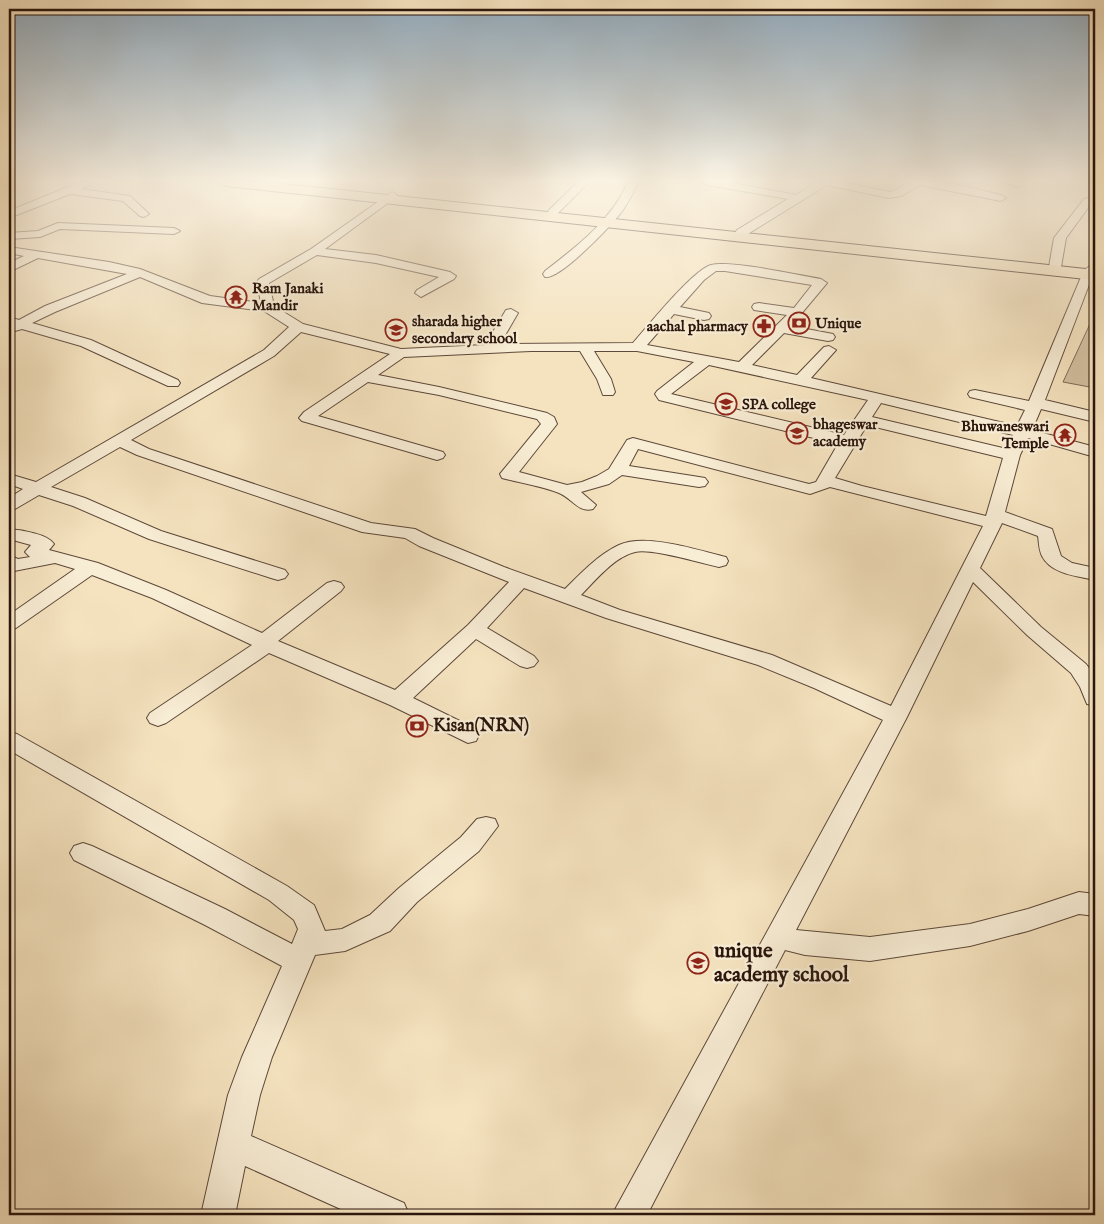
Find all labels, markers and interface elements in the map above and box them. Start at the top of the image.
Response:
place label: Ram Janaki Mandir [252,279,323,315]
temple icon: Ram Janaki Mandir [224,285,248,309]
bank icon: Unique [787,311,811,335]
place label: sharada higher secondary school [412,312,518,348]
pharmacy icon: aachal pharmacy [752,314,776,338]
place label: Unique [814,314,861,333]
place label: aachal pharmacy [647,317,749,336]
school or university icon: sharada higher secondary school [384,318,408,342]
school or university icon: SPA college [714,392,738,416]
place label: SPA college [742,395,816,414]
place label: bhageswar academy [812,415,878,451]
place label: Bhuwaneswari Temple [961,417,1049,453]
school or university icon: bhageswar academy [785,421,809,445]
temple icon: Bhuwaneswari Temple [1053,423,1077,447]
bank icon: Kisan(NRN) [405,714,429,738]
place label: Kisan(NRN) [433,715,529,738]
place label: unique academy school [714,938,850,989]
school or university icon: unique academy school [686,951,710,975]

